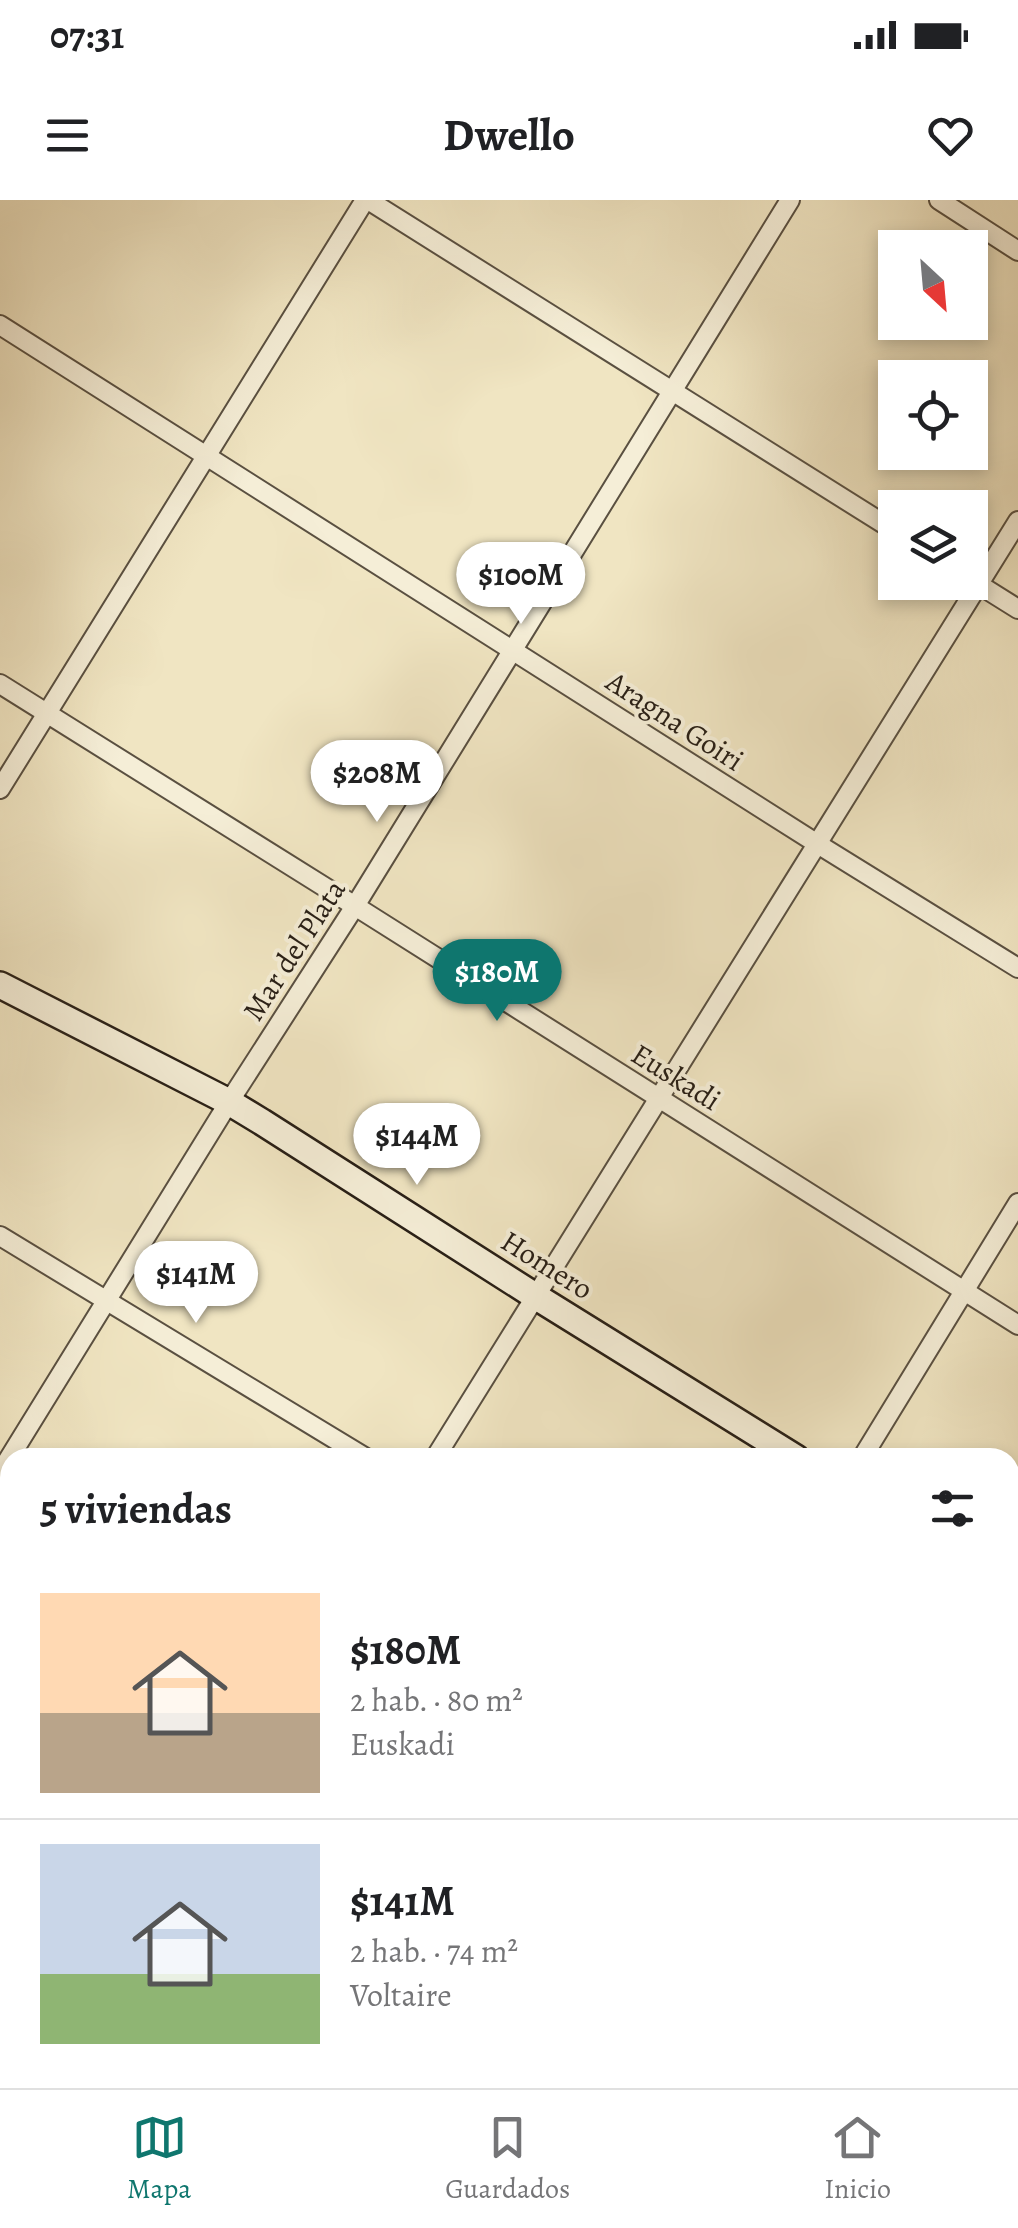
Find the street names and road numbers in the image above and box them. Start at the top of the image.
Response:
street label: Aragna Goiri [598,661,751,780]
street label: Mar del Plata [233,872,355,1028]
street label: Euskadi [624,1034,728,1120]
street label: Homero [493,1221,601,1309]

